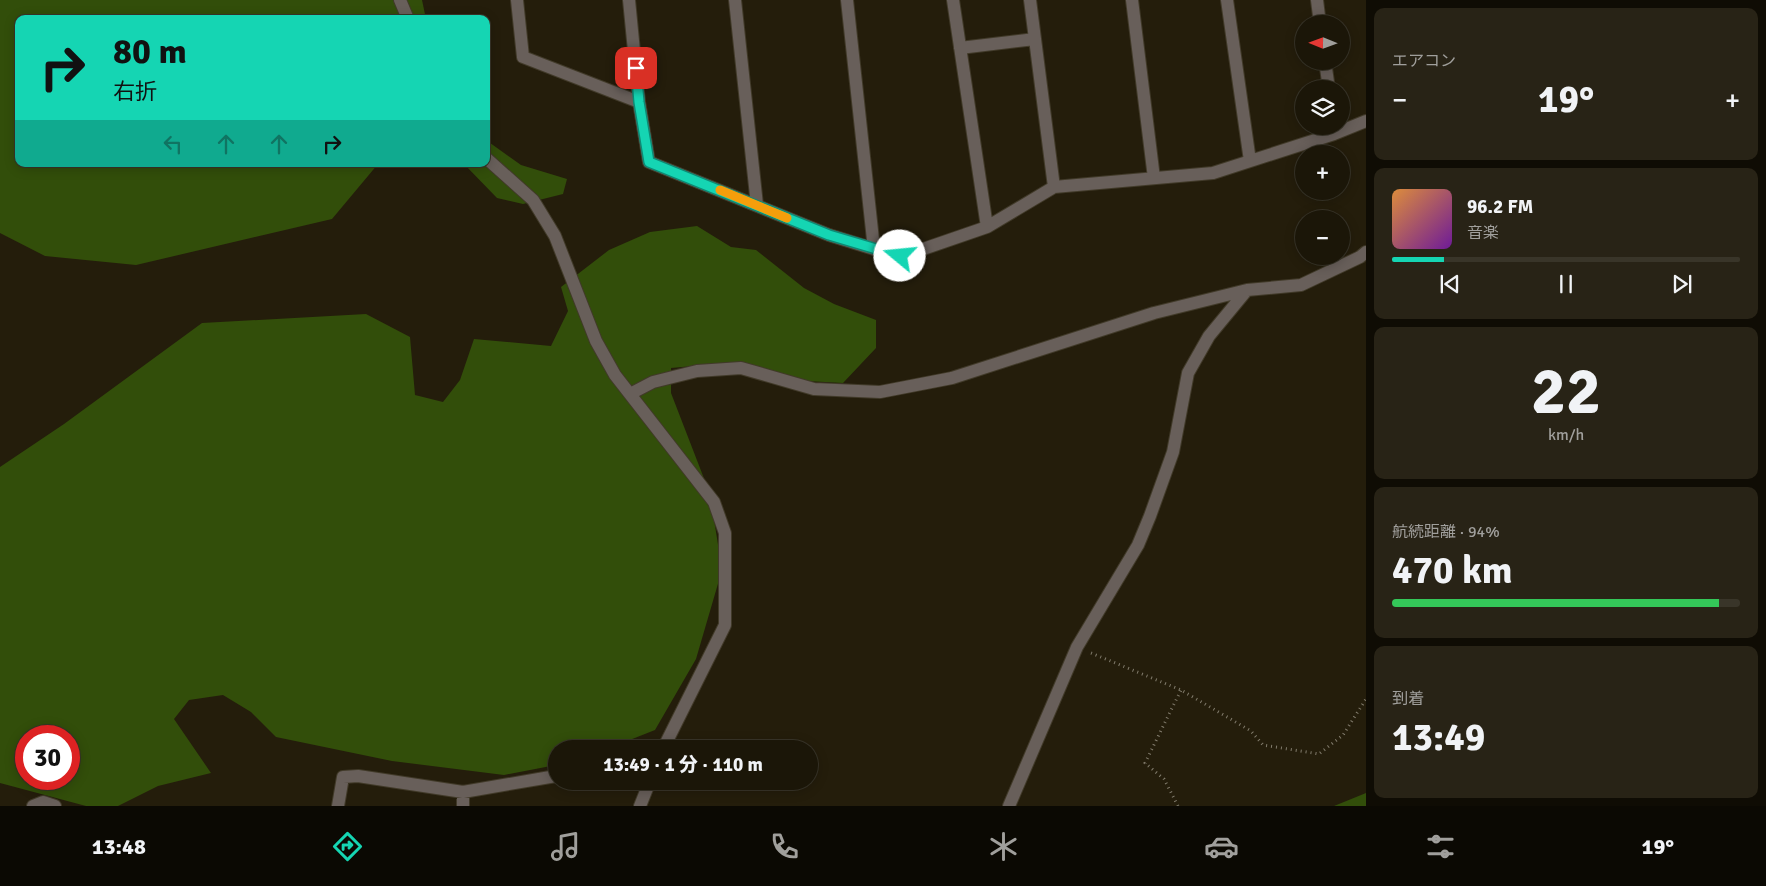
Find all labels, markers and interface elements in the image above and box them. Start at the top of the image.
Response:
north arrow [1295,15,1350,70]
map controls [1295,15,1350,265]
text: 80 m [113,30,187,73]
icon: right [30,35,95,100]
pin [615,47,657,89]
text: エアコン [1392,51,1456,71]
icon: arrive [622,54,650,82]
text: 19° [1538,76,1594,123]
text: 右折 [113,78,157,105]
button: layers [1295,80,1350,135]
text: − [1392,83,1407,117]
text: + [1725,83,1740,117]
icon: left [159,130,187,158]
icon: ahead [212,130,240,158]
icon: ahead [265,130,293,158]
icon: right [318,130,346,158]
button: + [1295,145,1350,200]
text: 96.2 FM [1467,195,1533,219]
button: − [1295,210,1350,265]
text: 音楽 [1467,223,1499,243]
position arrow [873,229,925,281]
icon: previous [1436,270,1464,298]
icon: pause [1552,270,1580,298]
icon: next [1668,270,1696,298]
text: 22 [1531,352,1601,432]
text: km/h [1548,425,1584,445]
text: 航続距離 · 94% [1392,522,1500,542]
text: 470 km [1392,547,1513,594]
text: 到着 [1392,689,1424,709]
text: 13:49 [1392,714,1485,761]
speed limit sign: 30 [15,725,80,790]
text: 13:49 · 1 分 · 110 m [603,753,763,777]
icon: directions [330,829,365,864]
icon: music [548,829,583,864]
icon: phone [767,829,802,864]
icon: climate [986,829,1021,864]
icon: car [1204,829,1239,864]
icon: filters [1423,829,1458,864]
text: 13:48 [92,833,146,860]
text: 19° [1642,833,1674,860]

